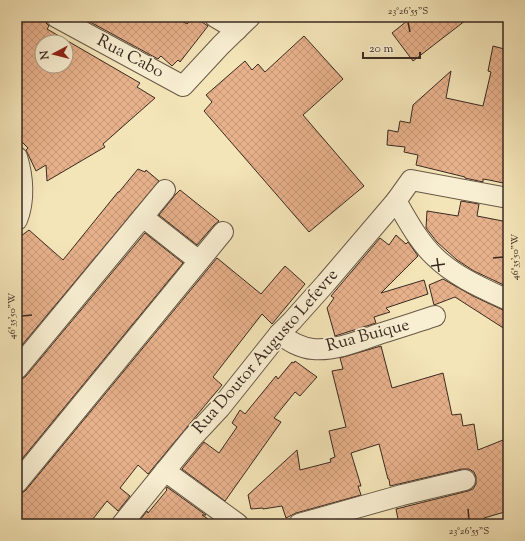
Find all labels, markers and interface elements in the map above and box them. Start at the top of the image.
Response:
text: 23°26'55"S [388,4,428,19]
street label: Rua Cabo [92,29,168,85]
north arrow [34,34,74,74]
scale bar [363,34,420,60]
text: 20 m [369,40,394,58]
text: N [37,50,54,61]
text: 46°35'50"W [508,234,523,280]
street label: Rua Doutor Augusto Lefevre [187,264,345,440]
text: 46°35'50"W [5,293,20,339]
street label: Rua Buique [324,313,412,359]
text: 23°26'55"S [449,524,489,539]

